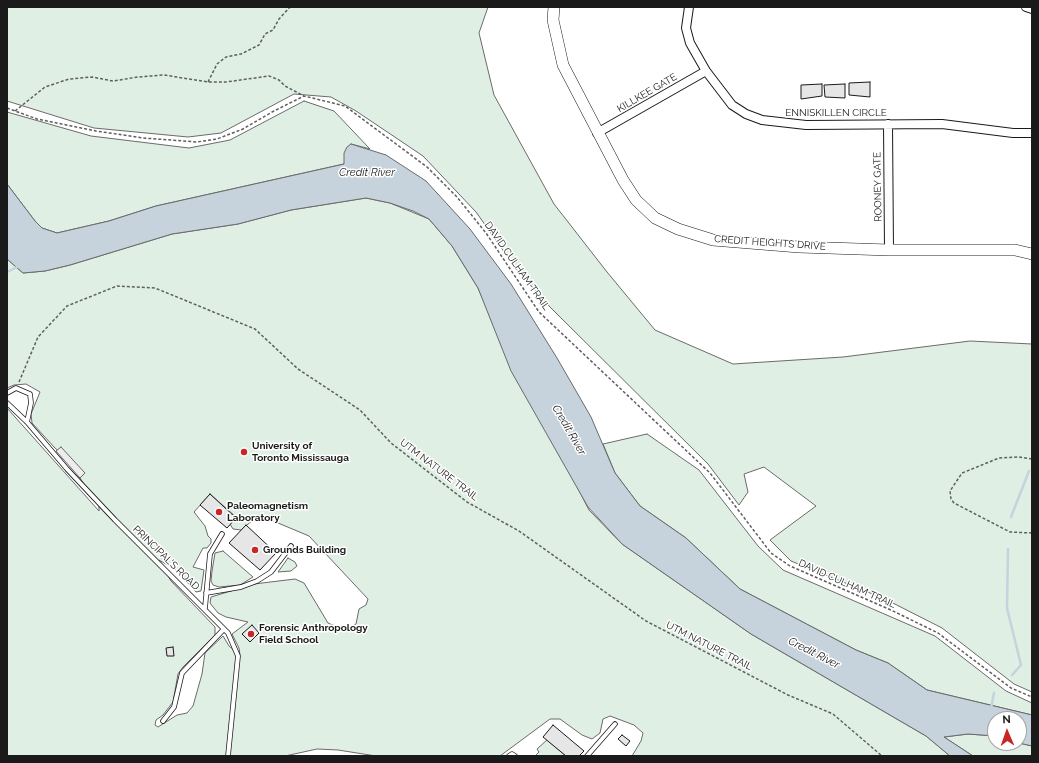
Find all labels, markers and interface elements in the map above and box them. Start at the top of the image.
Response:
street label: KILLKEE GATE [615,71,679,115]
street label: ENNISKILLEN CIRCLE [785,107,887,119]
street label: ROONEY GATE [871,152,885,222]
water label: Credit River [339,166,395,180]
street label: DAVID CULHAM TRAIL [482,219,552,313]
street label: CREDIT HEIGHTS DRIVE [714,233,826,253]
water label: Credit River [549,402,589,458]
street label: UTM NATURE TRAIL [397,437,481,503]
place label: University of Toronto Mississauga [252,440,349,464]
marker: University of Toronto Mississauga [239,447,249,457]
place label: Paleomagnetism Laboratory [227,500,308,524]
marker: Paleomagnetism Laboratory [214,507,224,517]
street label: PRINCIPAL'S ROAD [130,523,202,593]
place label: Grounds Building [263,544,346,556]
marker: Grounds Building [250,545,260,555]
street label: DAVID CULHAM TRAIL [796,557,898,611]
street label: UTM NATURE TRAIL [664,619,754,673]
place label: Forensic Anthropology Field School [259,622,368,646]
marker: Forensic Anthropology Field School [246,629,256,639]
water label: Credit River [786,634,842,672]
north arrow [987,711,1027,751]
text: N [1002,713,1011,726]

